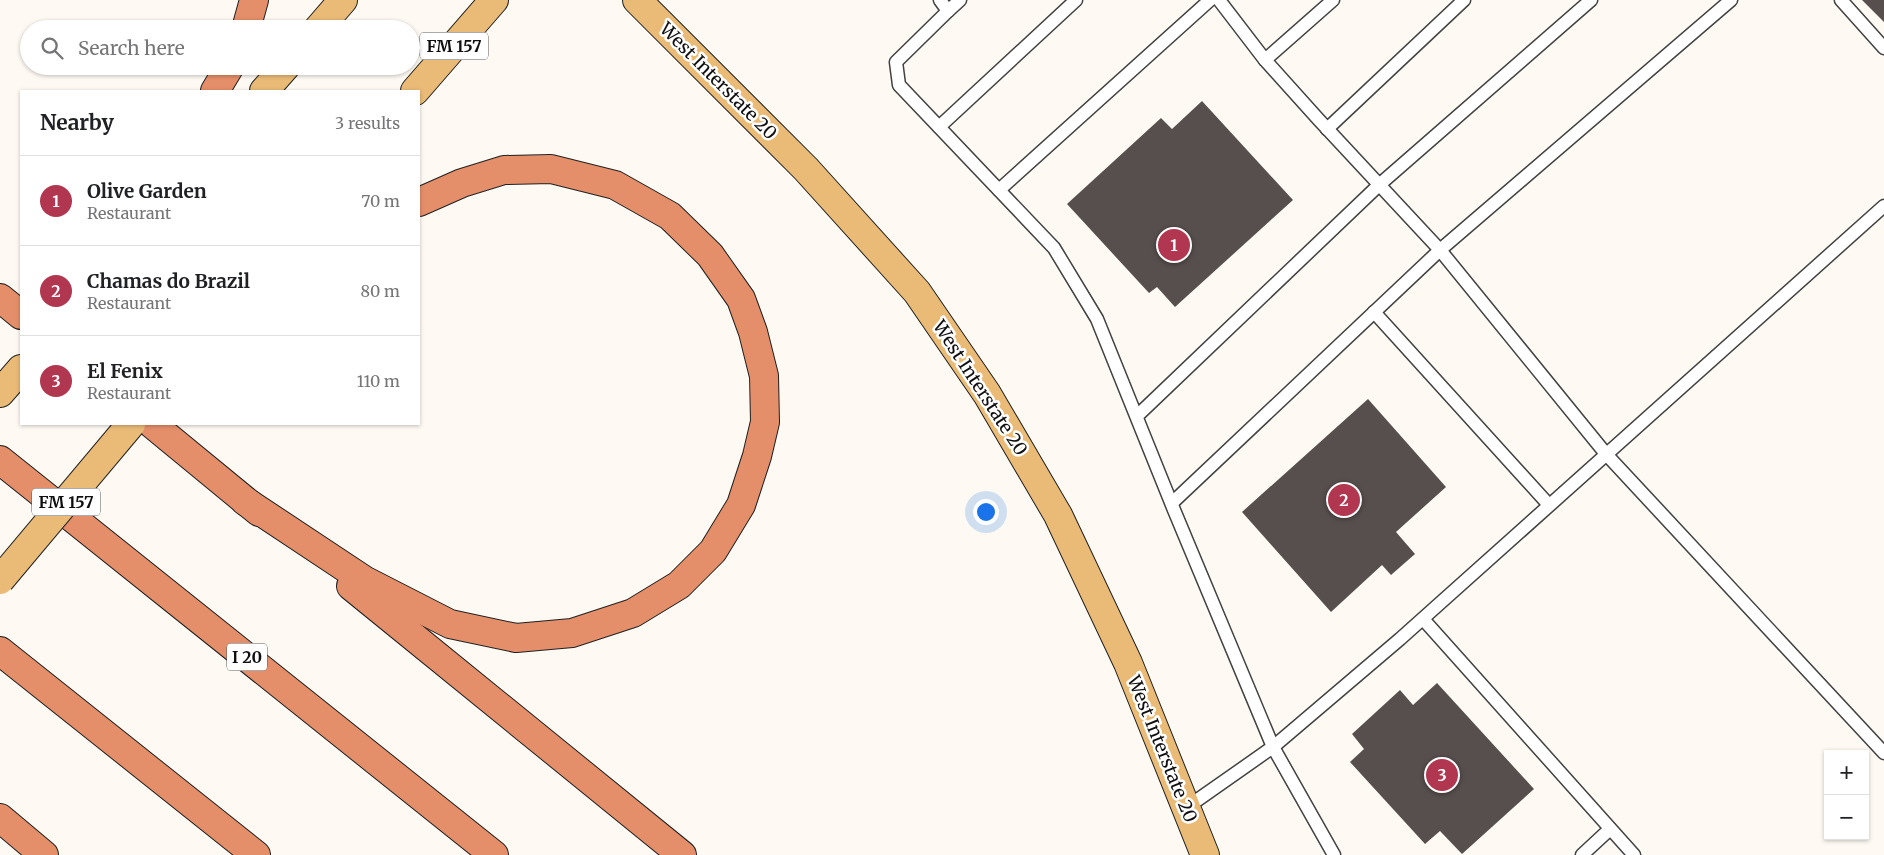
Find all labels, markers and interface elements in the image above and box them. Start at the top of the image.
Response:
street label: West Interstate 20 [654,16,782,144]
search box [20,20,420,75]
road number: FM 157 [420,32,488,59]
icon: search [38,34,66,62]
text: Search here [78,36,185,60]
text: Nearby [40,109,114,136]
text: 3 results [335,113,400,133]
text: Olive Garden [87,179,207,203]
text: 1 [52,191,60,211]
text: 70 m [361,191,400,211]
text: Restaurant [87,203,171,223]
pin: 1 [1158,226,1190,264]
text: Chamas do Brazil [87,269,250,293]
text: 2 [51,281,61,301]
text: 80 m [361,281,400,301]
text: Restaurant [87,293,171,313]
street label: West Interstate 20 [928,315,1033,460]
text: El Fenix [87,359,163,383]
text: 3 [51,371,61,391]
text: 110 m [357,371,400,391]
text: Restaurant [87,383,171,403]
pin: 2 [1328,481,1360,519]
road number: FM 157 [32,488,100,516]
your location [973,499,999,525]
road number: I 20 [227,644,267,670]
street label: West Interstate 20 [1122,671,1202,826]
map controls [1824,750,1869,840]
button: + [1824,750,1869,795]
pin: 3 [1426,756,1458,794]
button: − [1824,795,1869,840]

